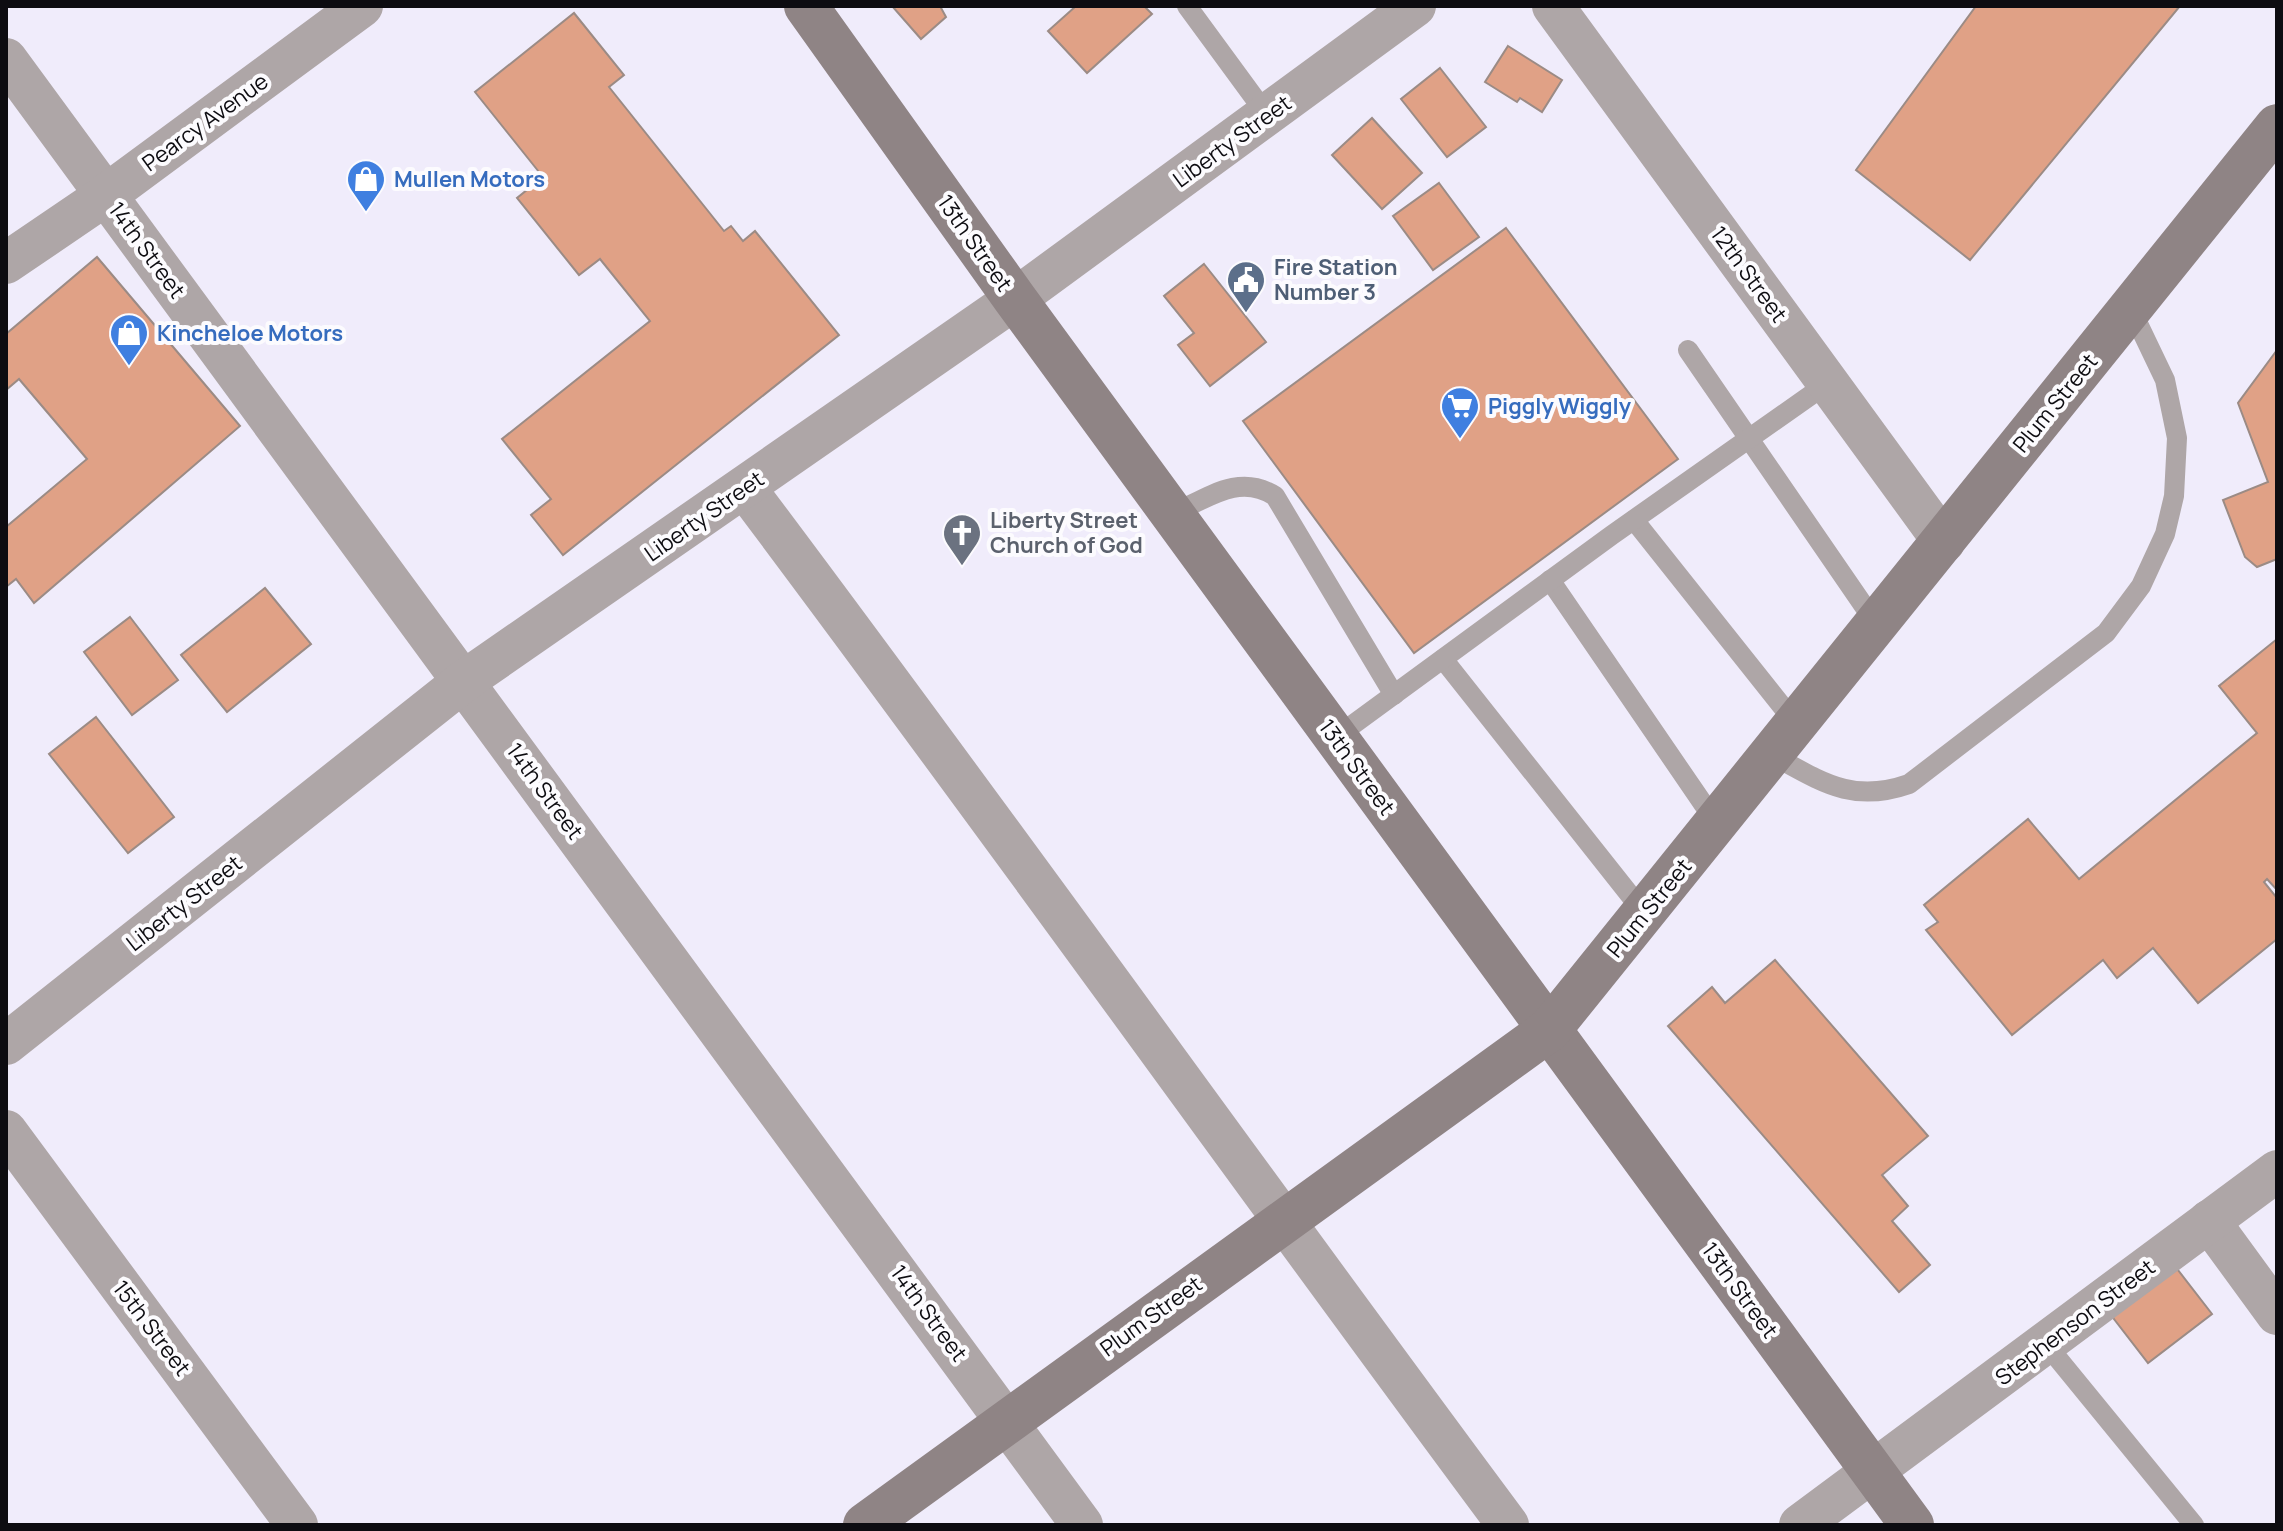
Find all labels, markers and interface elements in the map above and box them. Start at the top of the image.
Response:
street label: Pearcy Avenue [136,66,274,178]
street label: Liberty Street [1167,88,1297,194]
shop icon: Mullen Motors [345,158,387,213]
place label: Mullen Motors [394,164,545,194]
street label: 13th Street [931,189,1019,297]
street label: 14th Street [102,196,192,304]
street label: 12th Street [1704,220,1794,328]
place label: Fire Station Number 3 [1274,252,1398,307]
public building icon: Fire Station Number 3 [1225,259,1267,314]
shop icon: Kincheloe Motors [108,312,150,367]
place label: Kincheloe Motors [157,318,343,348]
street label: Plum Street [2006,347,2104,459]
supermarket icon: Piggly Wiggly [1439,385,1481,440]
place label: Piggly Wiggly [1488,391,1632,421]
street label: Liberty Street [638,464,770,568]
place label: Liberty Street Church of God [990,505,1143,560]
church icon: Liberty Street Church of God [941,512,983,567]
street label: 13th Street [1312,713,1402,821]
street label: 14th Street [500,737,590,845]
street label: Liberty Street [120,848,248,958]
street label: Plum Street [1600,852,1698,964]
street label: 13th Street [1695,1236,1785,1344]
street label: Stephenson Street [1989,1252,2161,1392]
street label: 14th Street [884,1259,974,1367]
street label: Plum Street [1094,1269,1208,1363]
street label: 15th Street [106,1274,198,1382]

